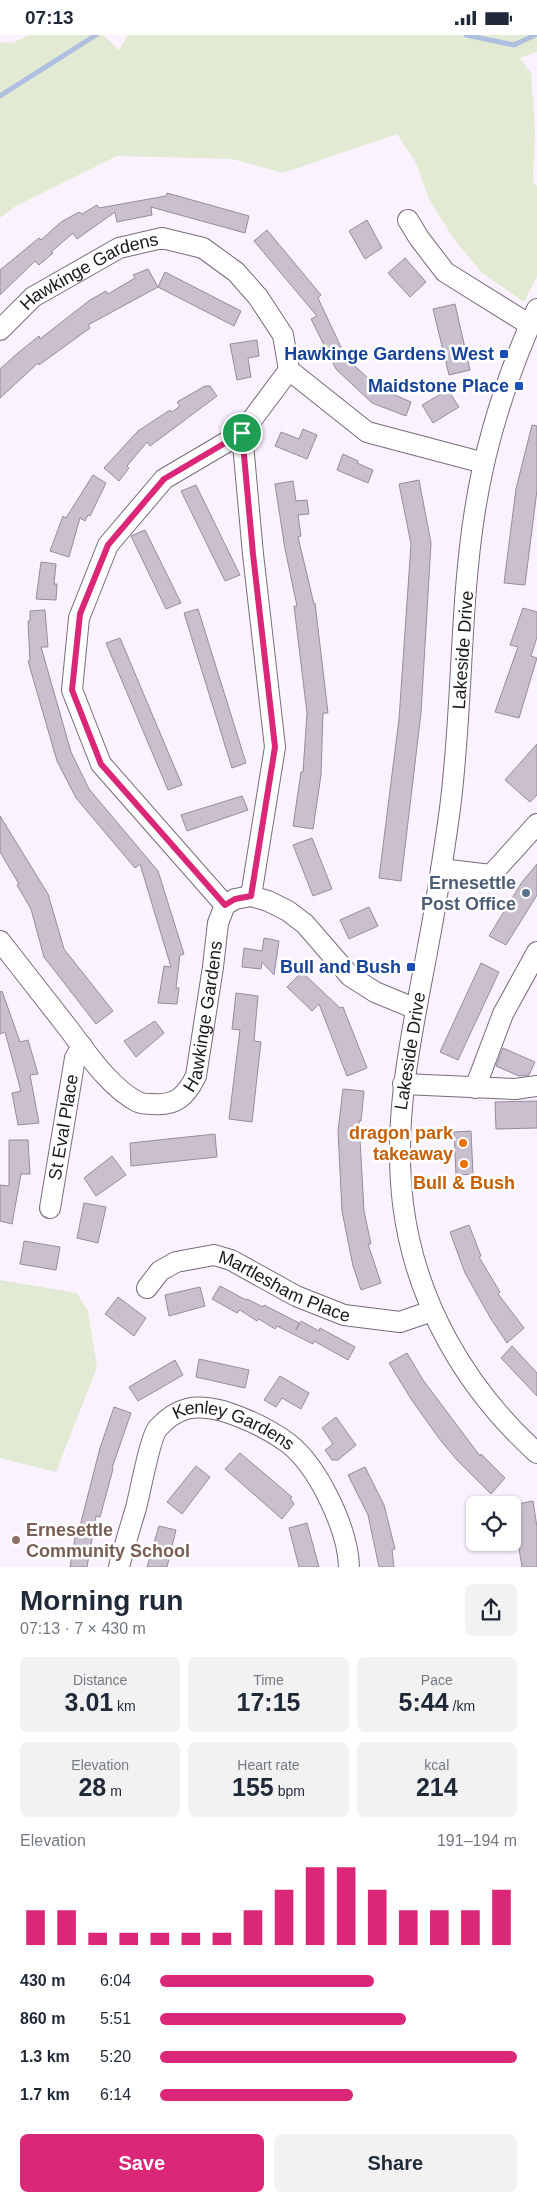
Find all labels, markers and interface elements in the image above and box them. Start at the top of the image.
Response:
text: 07:13 [25,7,74,28]
street label: Hawkinge Gardens [16,229,160,314]
place label: Hawkinge Gardens West [284,344,494,364]
marker: Hawkinge Gardens West [498,348,510,360]
place label: Maidstone Place [368,376,509,396]
marker: Maidstone Place [513,380,525,392]
pin [221,412,263,454]
icon: arrive [228,419,256,447]
street label: Lakeside Drive [449,590,477,710]
place label: Ernesettle Post Office [421,873,516,914]
marker: Ernesettle Post Office [520,887,532,899]
street label: Hawkinge Gardens [179,940,226,1096]
place label: Bull and Bush [280,957,401,977]
marker: Bull and Bush [405,961,417,973]
street label: Lakeside Drive [391,991,429,1111]
street label: St Eval Place [45,1073,82,1182]
place label: dragon park takeaway [349,1123,454,1164]
marker: dragon park takeaway [457,1137,469,1149]
marker: Bull & Bush [458,1158,470,1170]
place label: Bull & Bush [413,1173,515,1193]
street label: Martlesham Place [216,1247,351,1326]
street label: Kenley Gardens [169,1397,298,1454]
map controls [466,1496,521,1551]
button: locate [466,1496,521,1551]
place label: Ernesettle Community School [26,1520,190,1561]
marker: Ernesettle Community School [10,1534,22,1546]
button: share [465,1584,517,1636]
text: Morning run [20,1585,183,1616]
text: 07:13 · 7 × 430 m [20,1620,146,1637]
text: Distance [73,1672,127,1688]
text: Time [253,1672,284,1688]
text: Pace [421,1672,453,1688]
text: 3.01 [65,1688,113,1716]
text: 17:15 [237,1688,300,1716]
text: 5:44 [399,1688,449,1716]
text: km [113,1698,136,1714]
text: /km [449,1698,475,1714]
text: Elevation [71,1757,129,1773]
text: Heart rate [237,1757,300,1773]
text: kcal [424,1757,449,1773]
text: 28 [78,1773,106,1801]
text: 155 [232,1773,274,1801]
text: 214 [416,1773,458,1801]
text: m [106,1783,122,1799]
text: bpm [274,1783,305,1799]
text: Elevation [20,1832,86,1849]
text: 191–194 m [437,1832,517,1849]
text: 430 m [20,1972,65,1989]
text: 6:04 [100,1972,131,1989]
text: 860 m [20,2010,65,2027]
text: 5:51 [100,2010,131,2027]
text: 1.3 km [20,2048,70,2065]
text: 5:20 [100,2048,131,2065]
text: 1.7 km [20,2086,70,2103]
text: 6:14 [100,2086,131,2103]
button: Save [20,2134,264,2192]
button: Share [274,2134,517,2192]

